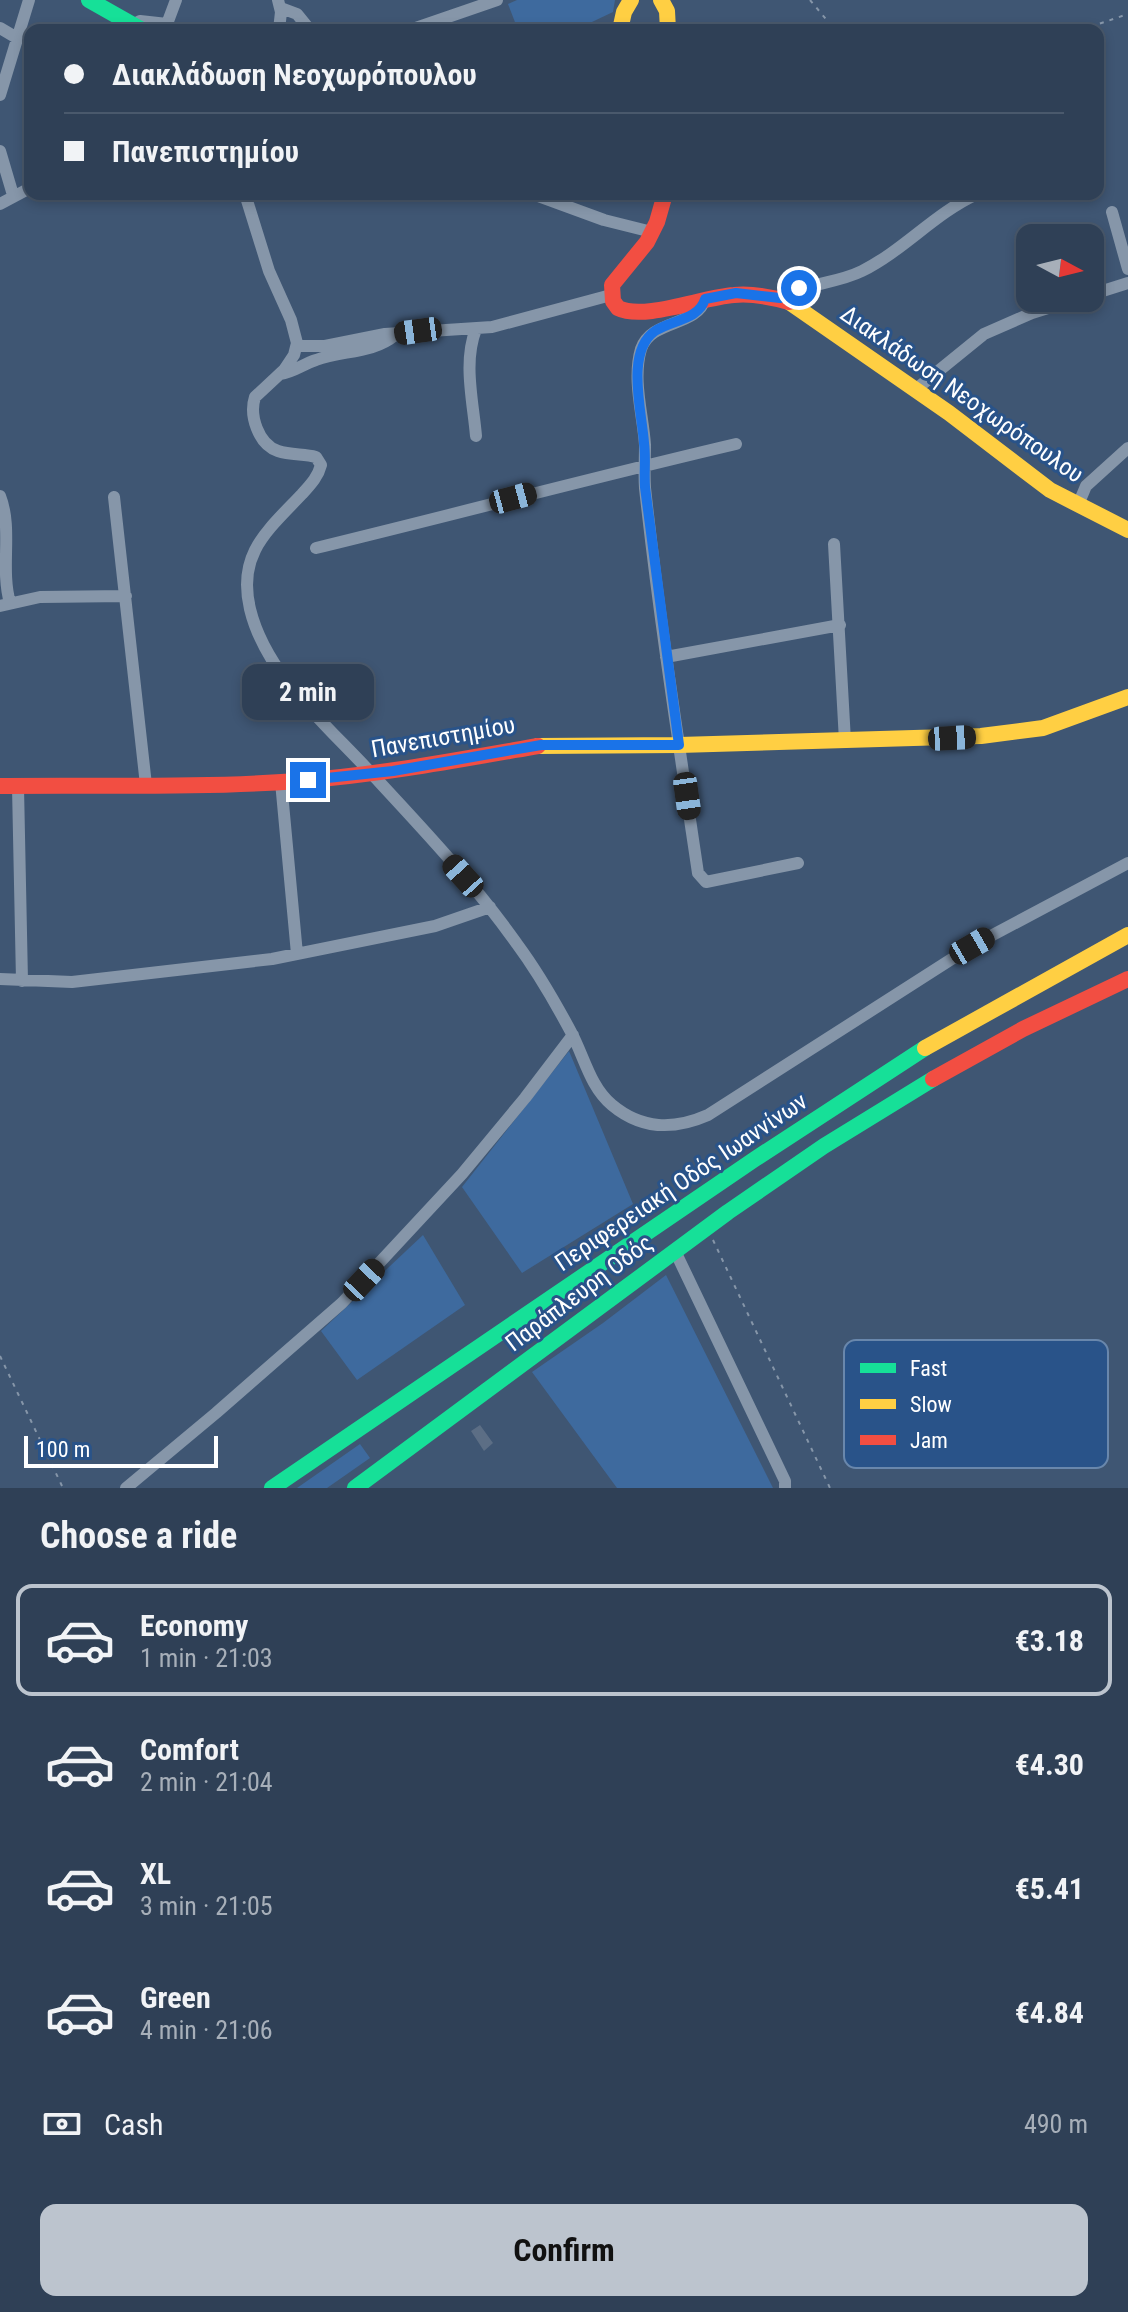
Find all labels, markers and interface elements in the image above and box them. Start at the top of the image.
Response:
text: Διακλάδωση Νεοχωρόπουλου [112,57,477,92]
text: Πανεπιστημίου [112,134,299,169]
north arrow [1016,224,1104,312]
map controls [1016,224,1104,312]
route start [781,270,817,306]
street label: Διακλάδωση Νεοχωρόπουλου [835,299,1089,489]
car [393,316,443,346]
car [487,480,539,516]
callout: 2 min [242,664,374,720]
text: 2 min [279,677,337,707]
street label: Πανεπιστημίου [369,711,517,763]
car [927,725,977,751]
route end [290,762,326,798]
car [672,771,702,821]
car [438,850,488,902]
car [945,924,999,968]
street label: Περιφερειακή Οδός Ιωαννίνων [550,1087,812,1277]
street label: Παράπλευρη Οδός [500,1229,658,1357]
car [339,1254,389,1306]
legend [844,1340,1108,1468]
text: Fast [910,1356,947,1381]
text: Slow [910,1392,952,1417]
text: Jam [910,1428,948,1453]
scale bar [24,1432,218,1468]
text: 100 m [36,1437,90,1462]
text: Choose a ride [40,1515,237,1557]
icon: car [44,1604,116,1676]
text: Economy [140,1608,248,1643]
text: €3.18 [1015,1623,1084,1658]
text: 1 min · 21:03 [140,1643,273,1673]
icon: car [44,1728,116,1800]
text: Comfort [140,1732,239,1767]
text: €4.30 [1015,1747,1084,1782]
text: 2 min · 21:04 [140,1767,273,1797]
icon: car [44,1852,116,1924]
text: XL [140,1856,171,1891]
text: €5.41 [1015,1871,1084,1906]
text: 3 min · 21:05 [140,1891,273,1921]
icon: car [44,1976,116,2048]
text: Green [140,1980,211,2015]
text: €4.84 [1015,1995,1084,2030]
text: 4 min · 21:06 [140,2015,273,2045]
icon: cash [40,2102,84,2146]
text: Cash [104,2107,164,2142]
text: 490 m [1024,2109,1088,2139]
button: Confirm [40,2204,1088,2296]

